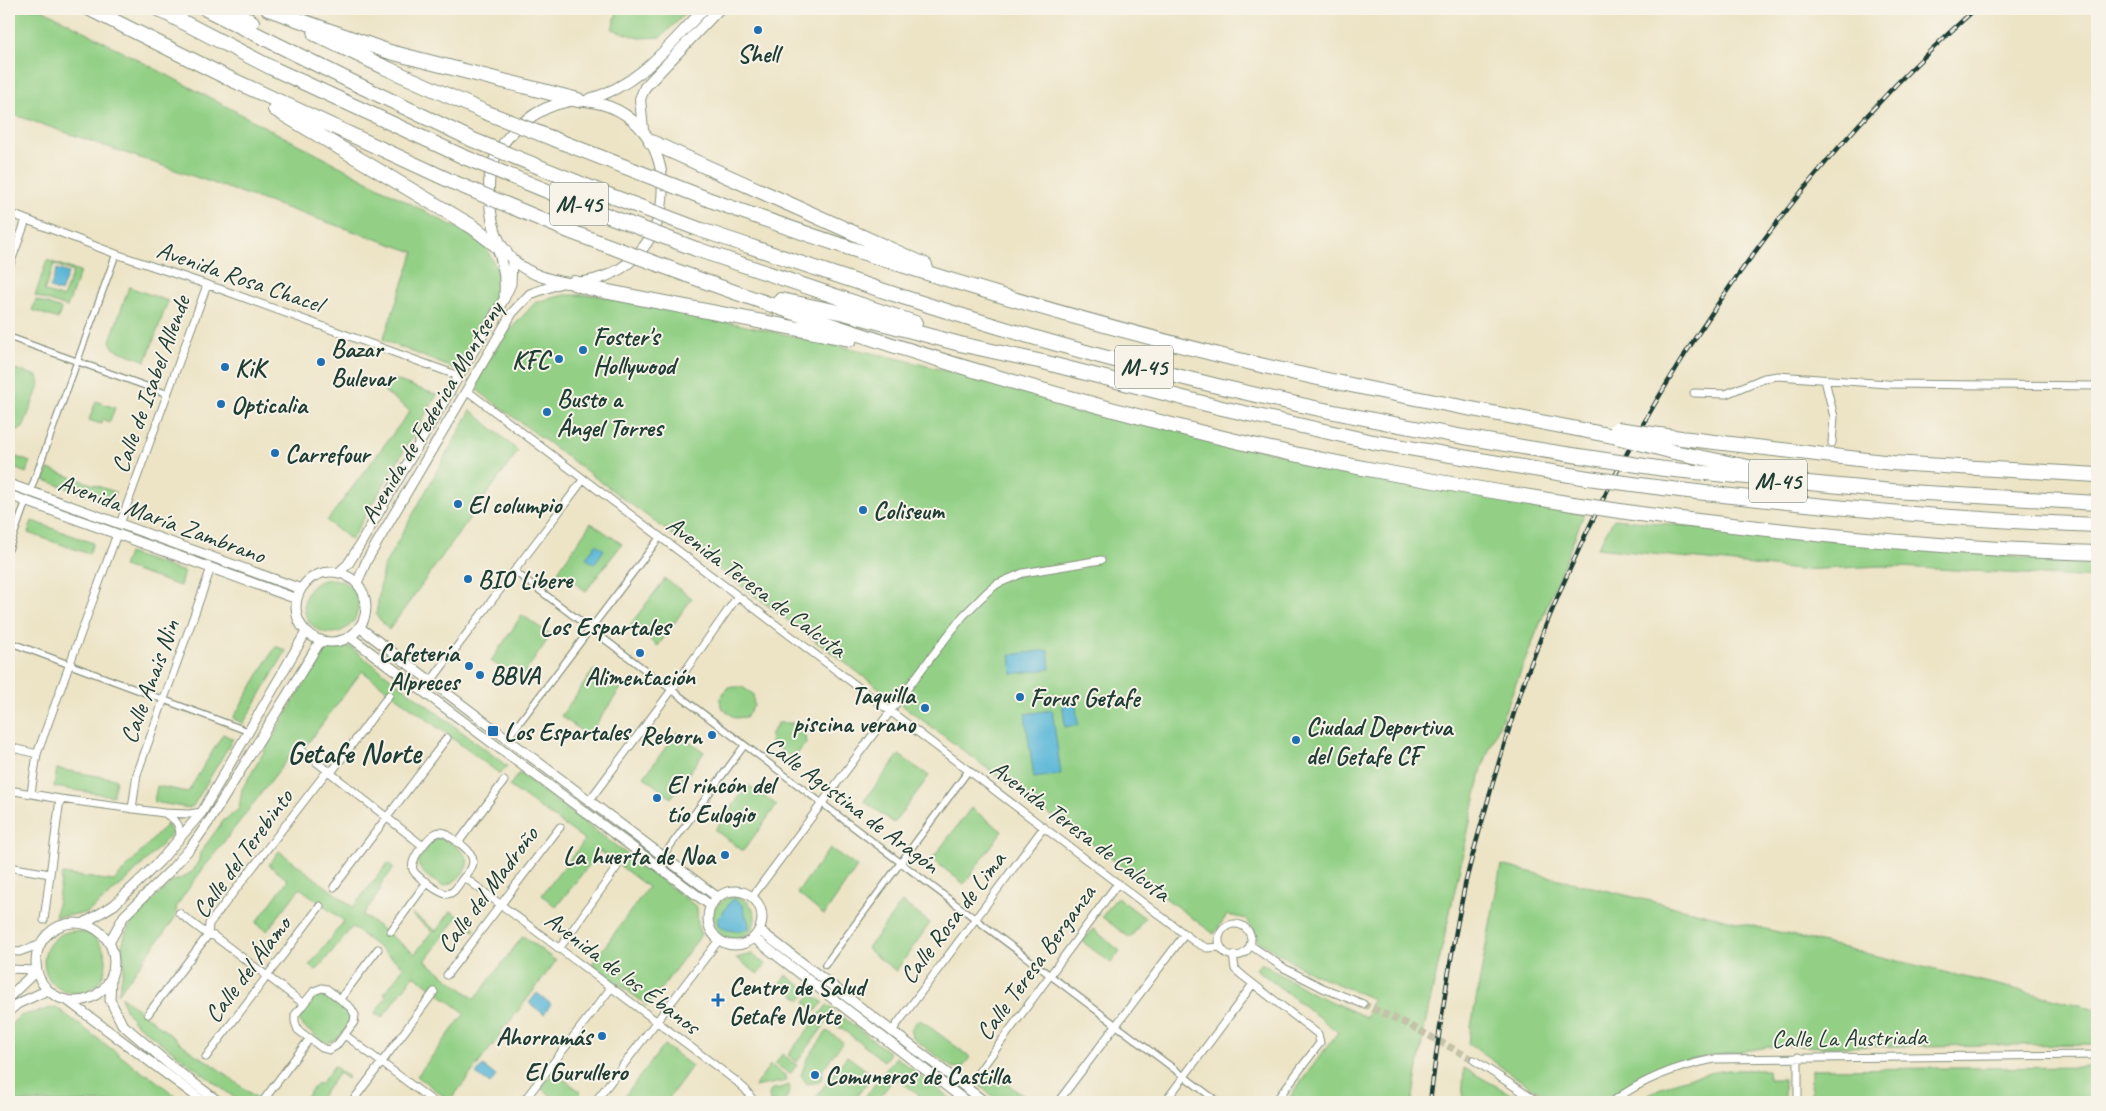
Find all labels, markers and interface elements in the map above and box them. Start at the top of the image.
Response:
marker: Shell [752,24,764,36]
place label: Shell [737,38,784,70]
road number: M-45 [550,182,608,225]
street label: Avenida Rosa Chacel [153,234,331,322]
street label: Calle de Isabel Allende [104,290,198,477]
street label: Avenida de Federica Montseny [353,294,512,529]
place label: Foster's Hollywood [593,321,680,382]
place label: Bazar Bulevar [331,333,397,394]
place label: KFC [512,344,553,376]
marker: Foster's Hollywood [577,344,589,356]
road number: M-45 [1115,346,1173,388]
place label: KiK [235,352,270,384]
marker: KFC [553,353,565,365]
marker: Bazar Bulevar [315,356,327,368]
marker: KiK [219,361,231,373]
place label: Busto a Ángel Torres [557,383,665,444]
place label: Opticalia [231,389,309,421]
marker: Opticalia [215,398,227,410]
marker: Busto a Ángel Torres [541,406,553,418]
place label: Carrefour [285,438,372,470]
marker: Carrefour [269,447,281,459]
road number: M-45 [1749,460,1807,502]
street label: Avenida María Zambrano [54,467,271,572]
place label: El columpio [468,489,563,521]
place label: Coliseum [873,495,946,527]
marker: El columpio [452,498,464,510]
marker: Coliseum [857,504,869,516]
street label: Avenida Teresa de Calcuta [660,509,855,666]
place label: BIO Libere [478,564,574,596]
marker: BIO Libere [462,573,474,585]
district label: Los Espartales [540,610,673,643]
street label: Calle Anais Nin [113,614,187,748]
place label: Cafetería Alpreces [379,637,461,698]
marker: Alimentación [634,647,646,659]
marker: Cafetería Alpreces [463,660,475,672]
place label: BBVA [490,660,542,692]
place label: Alimentación [585,661,697,693]
marker: BBVA [474,669,486,681]
place label: Taquilla piscina verano [793,679,917,740]
place label: Forus Getafe [1030,682,1141,714]
marker: Forus Getafe [1014,691,1026,703]
marker: Taquilla piscina verano [919,702,931,714]
place label: Ciudad Deportiva del Getafe CF [1306,711,1454,772]
place label: Los Espartales [504,716,632,748]
place label: Reborn [640,720,704,752]
marker: Los Espartales [486,724,500,738]
marker: Reborn [706,729,718,741]
street label: Calle Agustina de Aragón [759,729,947,881]
district label: Getafe Norte [287,734,423,772]
marker: Ciudad Deportiva del Getafe CF [1290,734,1302,746]
street label: Avenida Teresa de Calcuta [984,753,1179,910]
place label: El rincón del tío Eulogio [667,769,779,830]
street label: Calle del Terebinto [185,782,301,924]
marker: El rincón del tío Eulogio [651,792,663,804]
street label: Calle del Madroño [430,819,546,959]
place label: La huerta de Noa [563,840,717,872]
street label: Calle Rosa de Lima [893,843,1014,990]
marker: La huerta de Noa [719,849,731,861]
street label: Calle Teresa Berganza [969,877,1104,1047]
street label: Avenida de los Ébanos [538,904,708,1043]
street label: Calle del Álamo [197,907,300,1029]
place label: Centro de Salud Getafe Norte [729,971,869,1032]
marker: Centro de Salud Getafe Norte [711,993,725,1007]
place label: Ahorramás [496,1021,594,1053]
street label: Calle La Austriada [1771,1021,1929,1055]
marker: Ahorramás [596,1030,608,1042]
district label: El Gurullero [525,1055,629,1088]
place label: Comuneros de Castilla [825,1060,1012,1092]
marker: Comuneros de Castilla [809,1069,821,1081]

